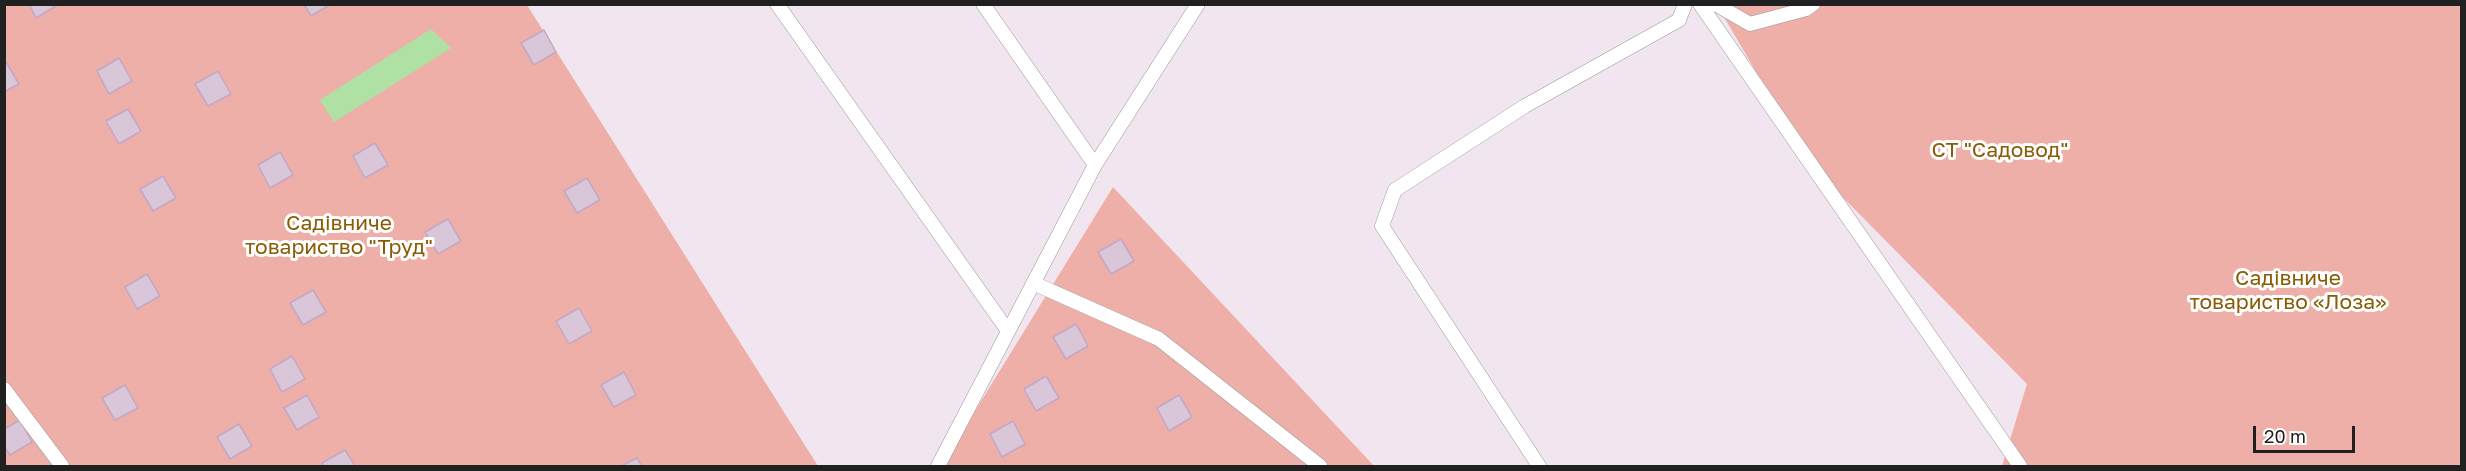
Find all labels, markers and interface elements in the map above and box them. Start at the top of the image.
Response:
park label: СТ "Садовод" [1932,137,2068,163]
park label: Садівниче товариство "Труд" [245,210,433,260]
park label: Садівниче товариство «Лоза» [2189,265,2387,315]
scale bar [2256,414,2358,452]
text: 20 m [2264,425,2306,447]

